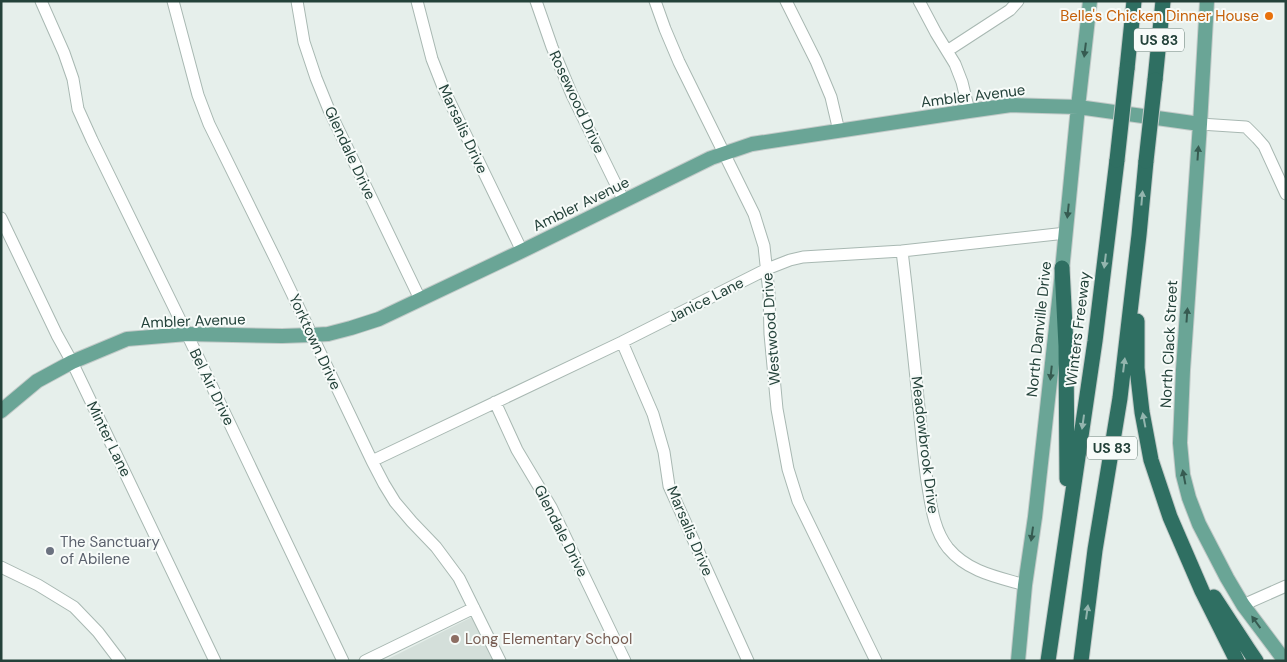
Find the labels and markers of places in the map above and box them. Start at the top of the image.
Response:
place label: Belle's Chicken Dinner House [1060,6,1259,26]
marker: Belle's Chicken Dinner House [1263,10,1275,22]
place label: The Sanctuary of Abilene [60,532,161,569]
marker: The Sanctuary of Abilene [44,545,56,557]
place label: Long Elementary School [465,629,632,649]
marker: Long Elementary School [449,633,461,645]

